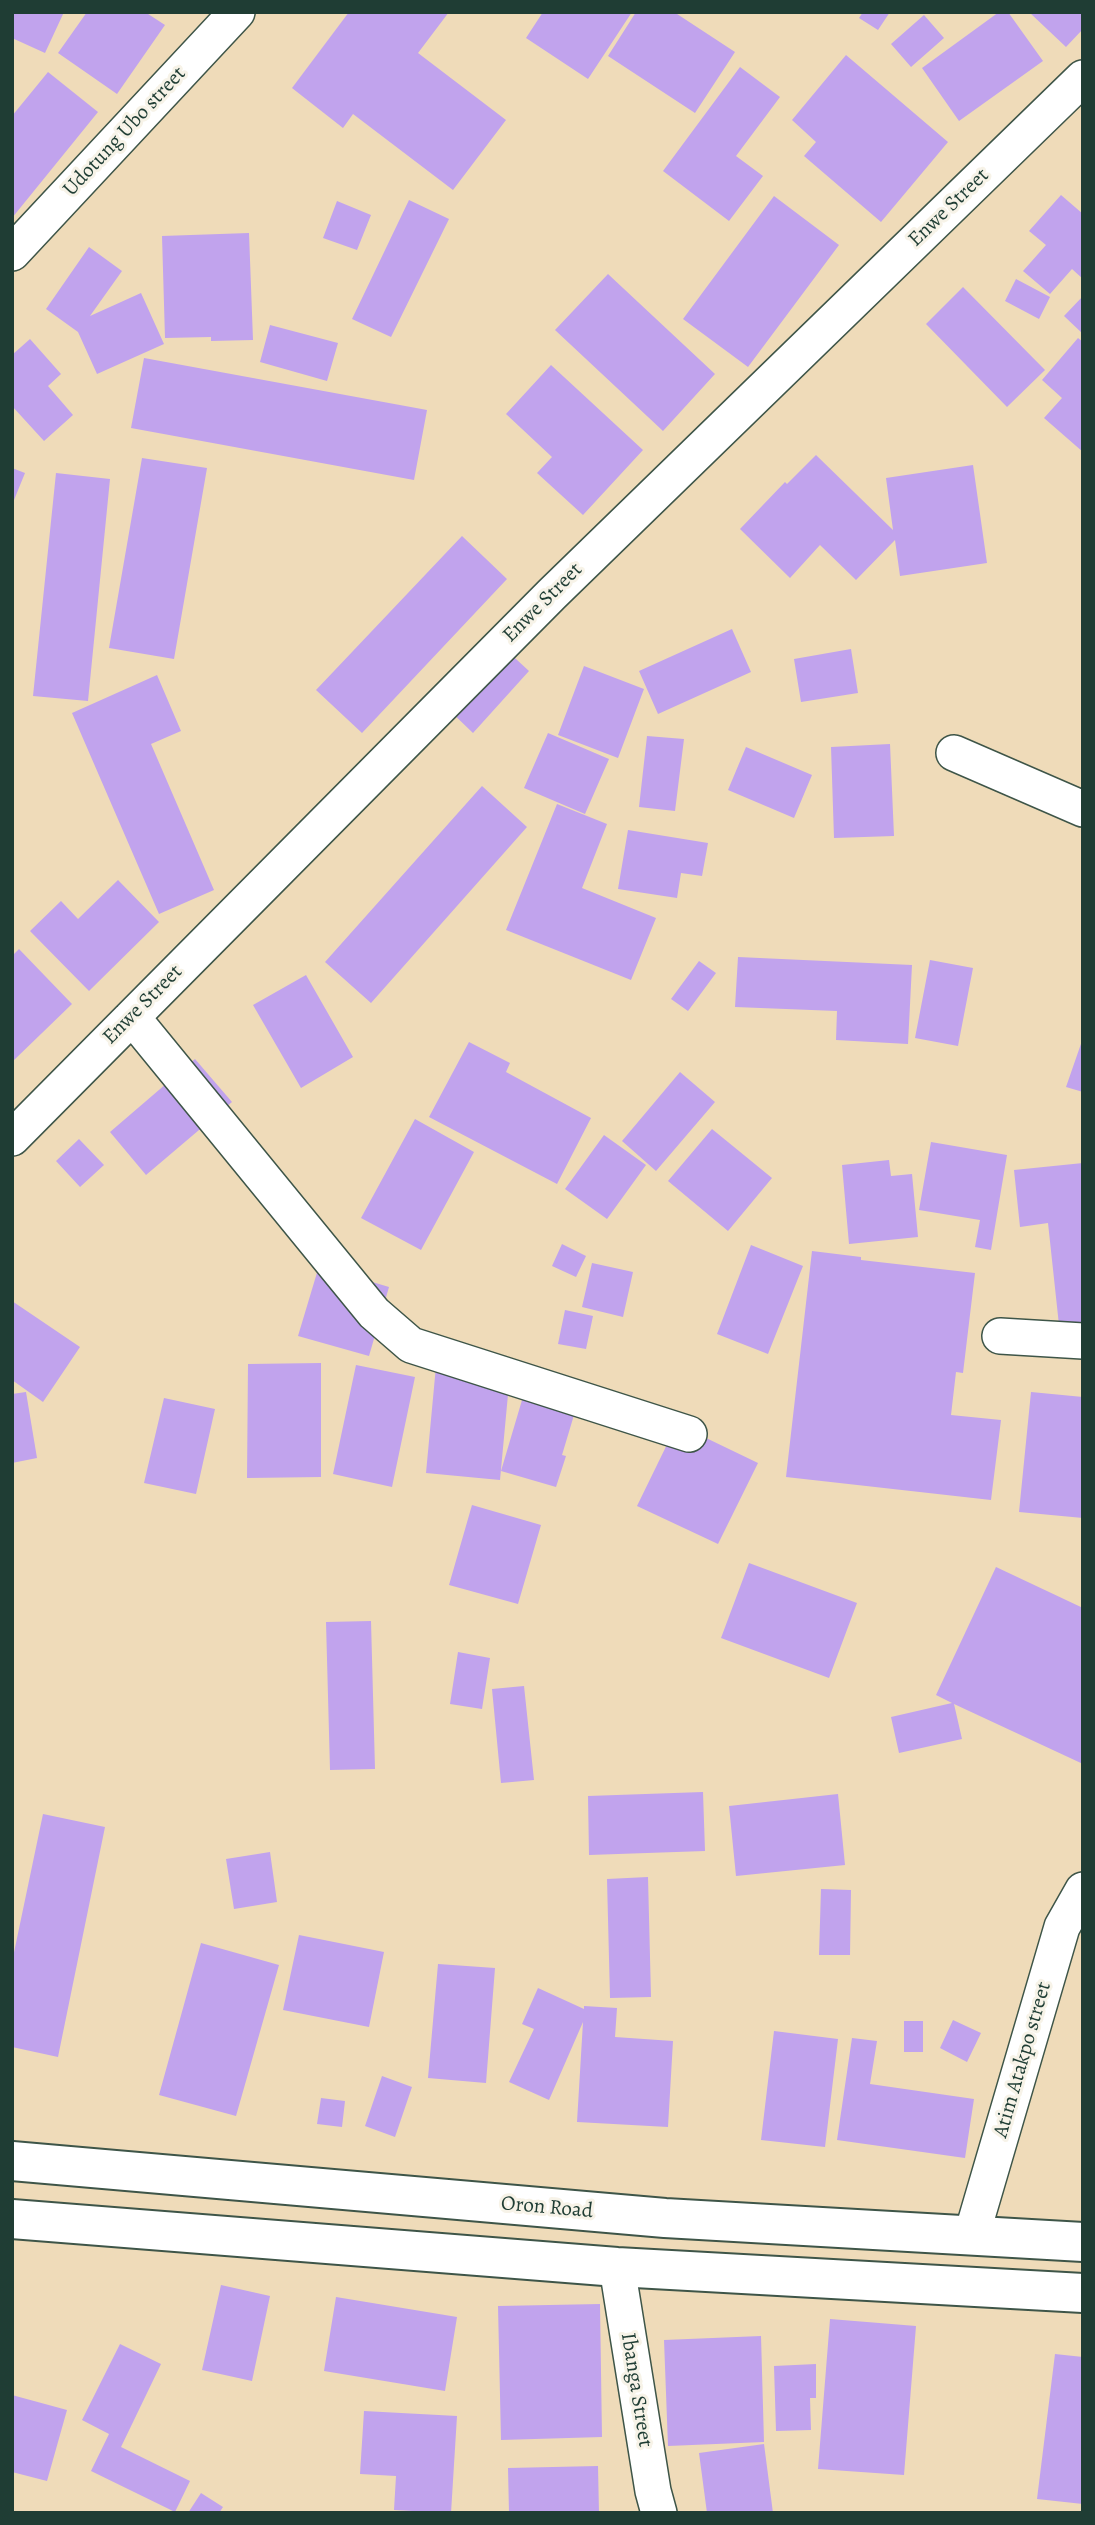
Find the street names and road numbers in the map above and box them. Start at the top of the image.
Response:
street label: Udotung Ubo street [58,62,192,202]
street label: Enwe Street [903,163,995,253]
street label: Enwe Street [498,558,588,648]
street label: Enwe Street [98,960,188,1050]
street label: Atim Atakpo street [989,1979,1057,2141]
street label: Oron Road [500,2191,594,2225]
street label: Ibanga Street [615,2331,657,2449]

